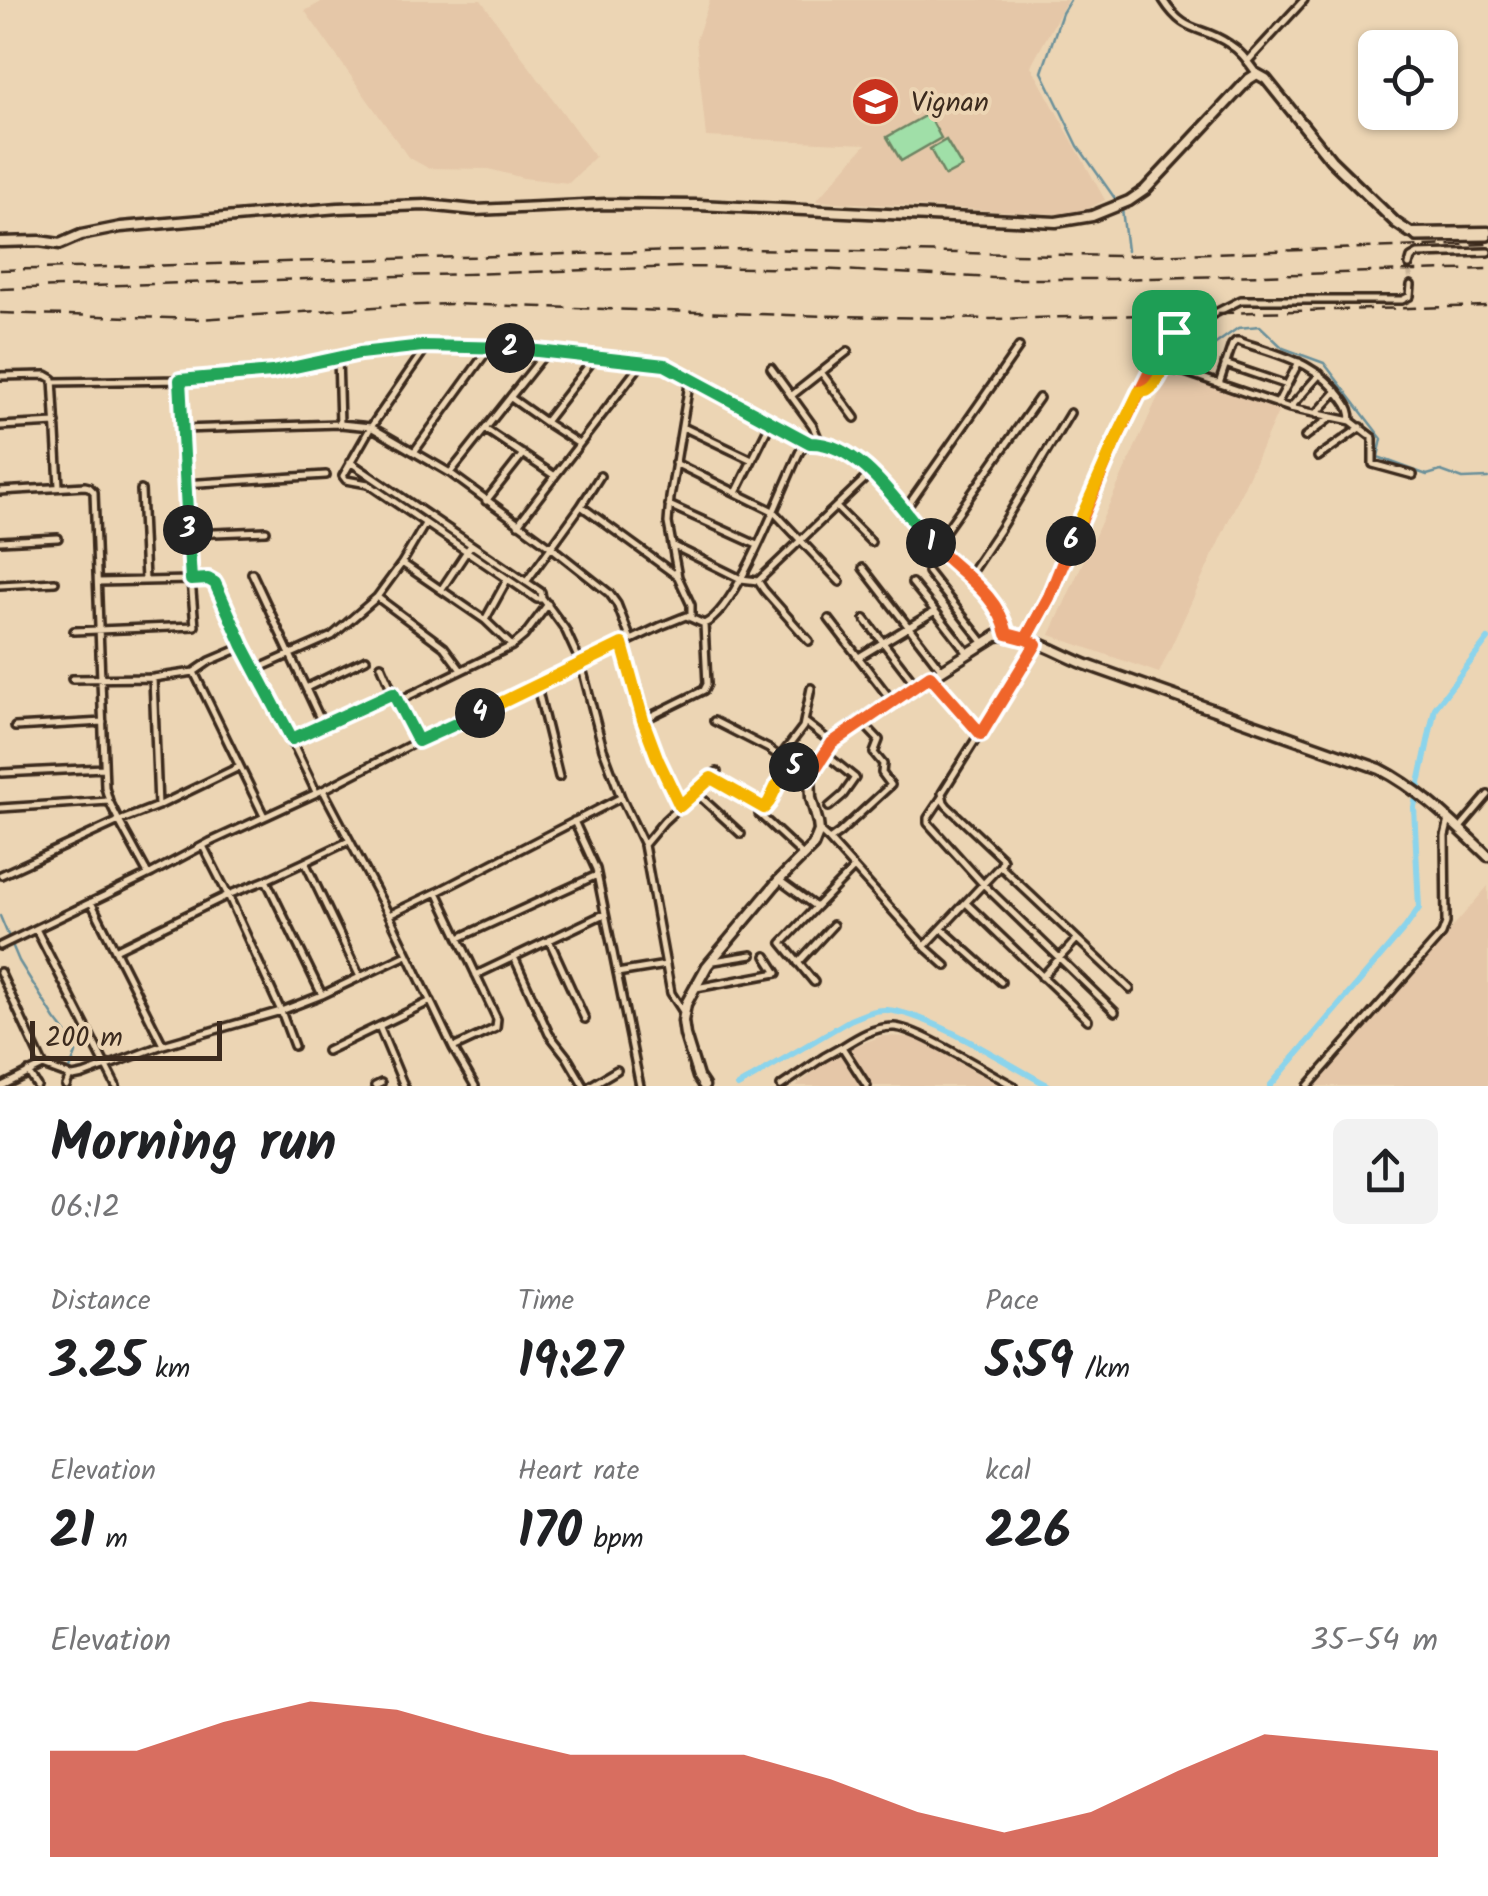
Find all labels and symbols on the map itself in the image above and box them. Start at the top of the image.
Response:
school or university icon: Vignan [850,75,902,127]
place label: Vignan [911,81,989,126]
pin [1132,290,1217,375]
pin: 2 [485,323,535,373]
pin: 3 [163,505,213,555]
pin: 6 [1046,516,1096,566]
pin: 1 [906,518,956,568]
pin: 4 [455,688,505,738]
pin: 5 [769,742,819,792]
scale bar [30,1016,222,1060]

